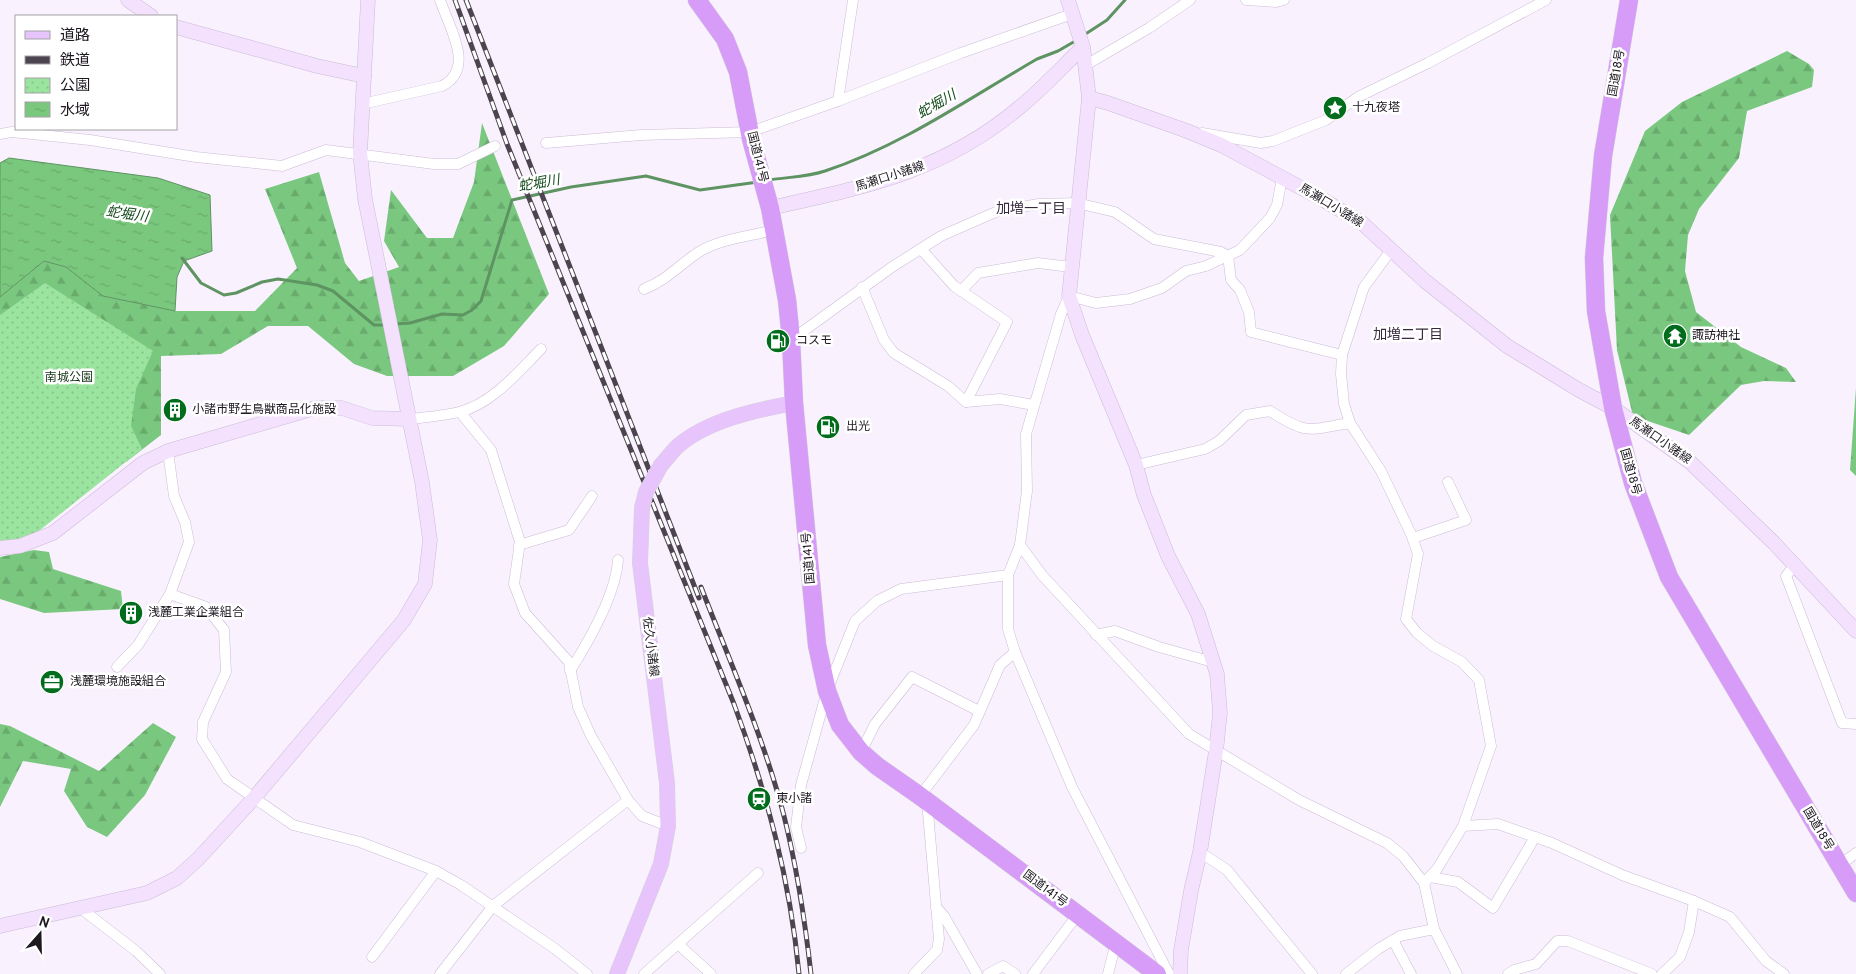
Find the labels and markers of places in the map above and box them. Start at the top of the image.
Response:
place icon: 十九夜塔 [1322,95,1348,121]
place label: 十九夜塔 [1352,100,1400,116]
temple icon: 諏訪神社 [1662,323,1688,349]
fuel station icon: コスモ [765,328,791,354]
place label: 諏訪神社 [1692,328,1740,344]
place label: コスモ [796,333,832,349]
building icon: 小諸市野生鳥獣商品化施設 [162,397,188,423]
place label: 小諸市野生鳥獣商品化施設 [192,402,336,418]
fuel station icon: 出光 [815,414,841,440]
place label: 出光 [846,419,870,435]
building icon: 浅麓工業企業組合 [118,600,144,626]
place label: 浅麓工業企業組合 [148,605,244,621]
office icon: 浅麓環境施設組合 [39,669,65,695]
place label: 浅麓環境施設組合 [70,674,166,690]
station icon: 東小諸 [746,786,772,812]
place label: 東小諸 [776,791,812,807]

